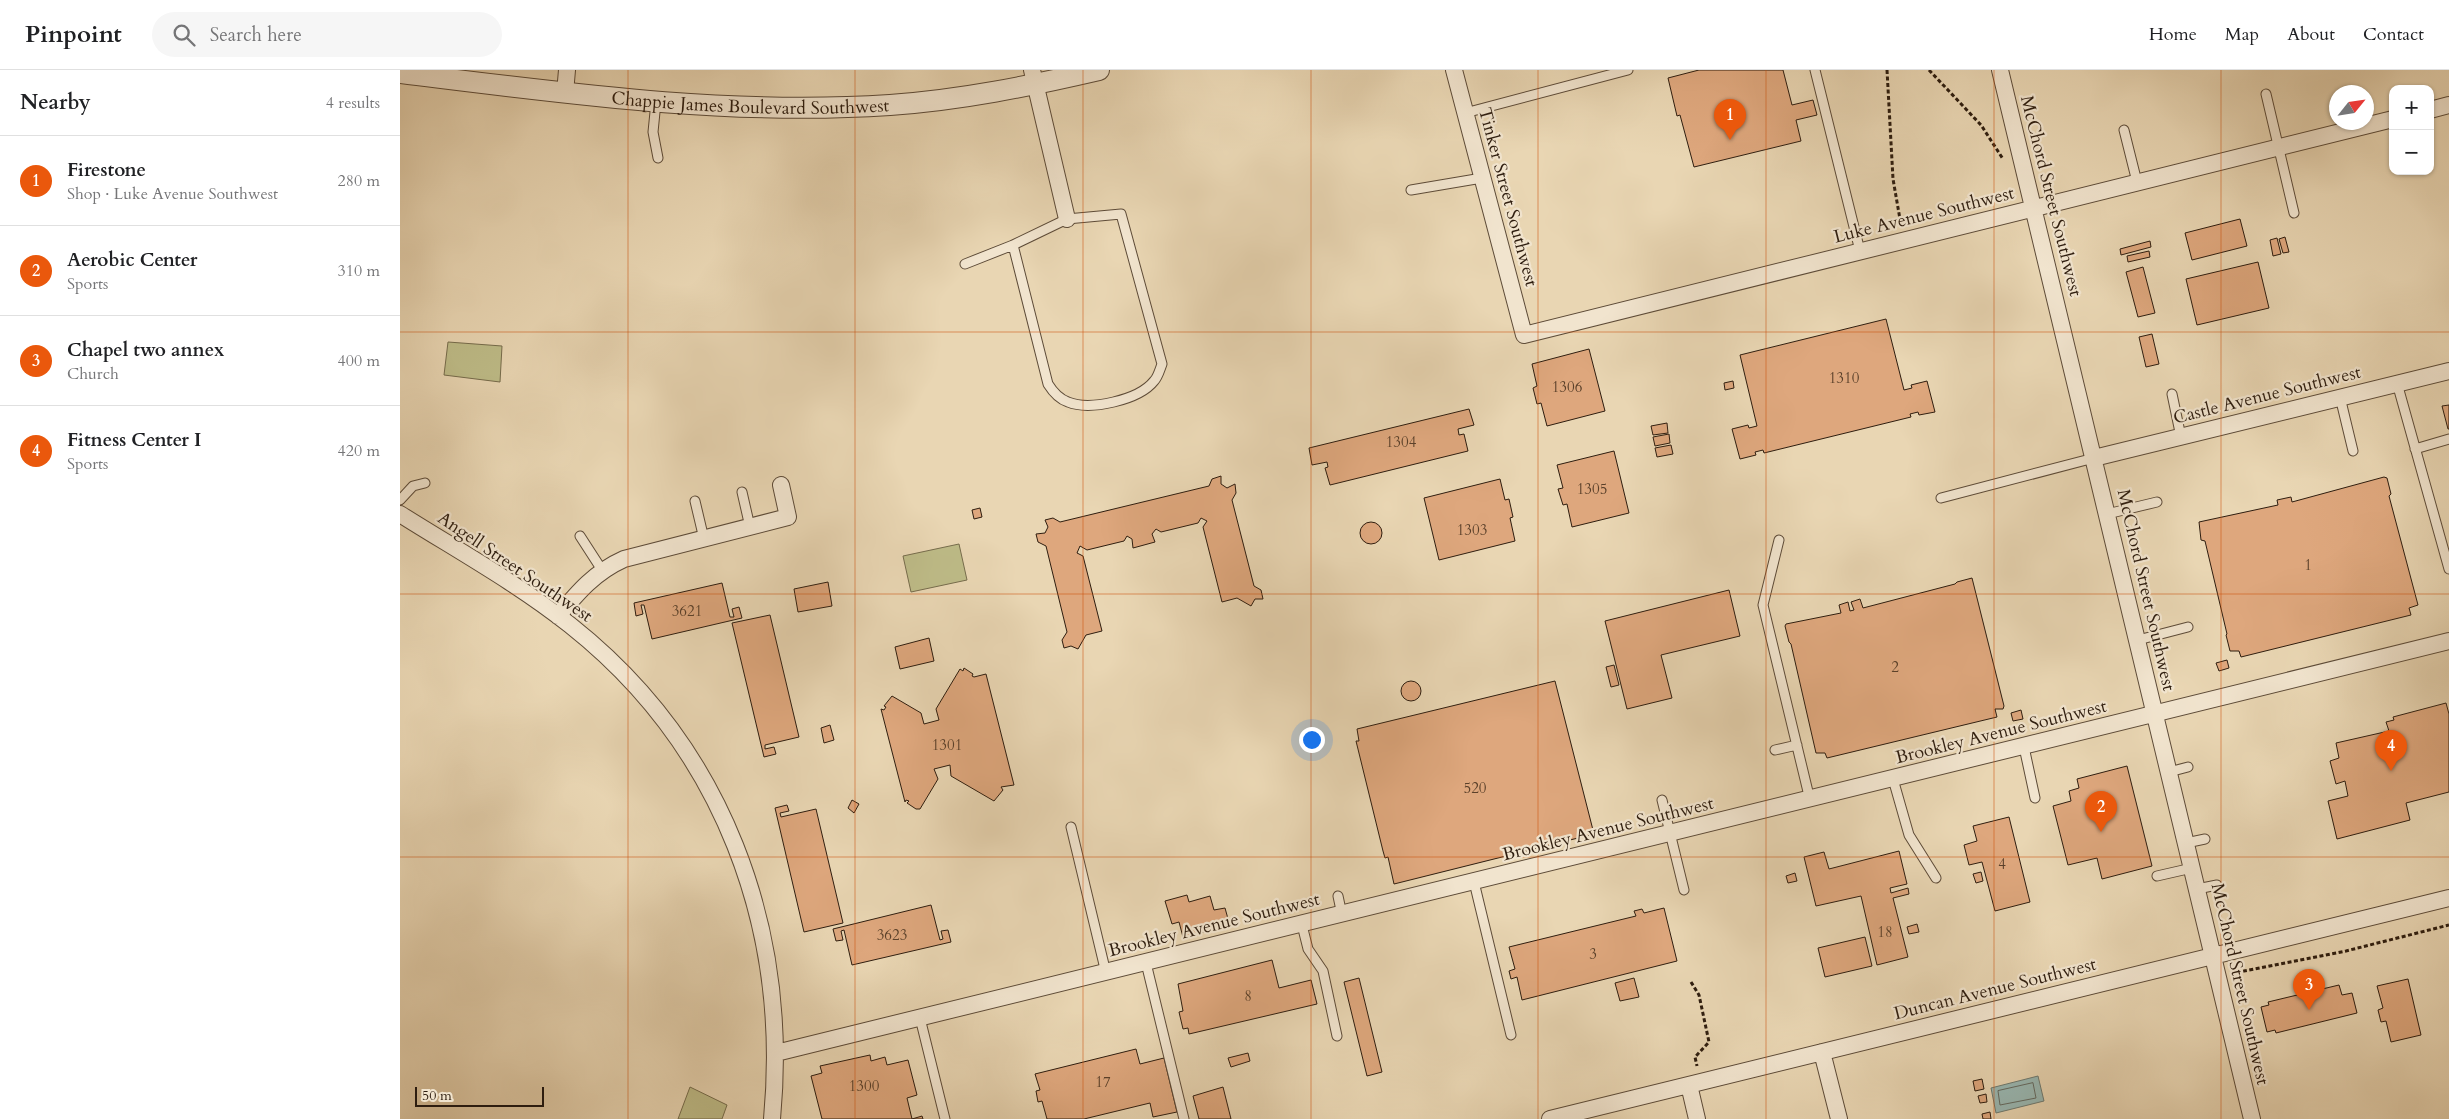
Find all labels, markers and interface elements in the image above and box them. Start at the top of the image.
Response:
search box [152,12,502,57]
text: Pinpoint [25,18,122,51]
icon: search [170,21,198,49]
text: Search here [210,22,302,48]
text: Home [2149,22,2197,47]
text: Map [2225,22,2259,47]
text: About [2287,22,2335,47]
text: Contact [2363,22,2424,47]
street label: Chappie James Boulevard Southwest [610,85,890,120]
north arrow [2329,85,2374,130]
map controls [2389,85,2434,175]
button: + [2389,85,2434,130]
text: Nearby [20,88,91,117]
text: 4 results [326,92,380,114]
street label: McChord Street Southwest [2014,93,2088,299]
pin: 1 [1714,99,1746,140]
street label: Tinker Street Southwest [1472,105,1544,290]
button: − [2389,130,2434,175]
text: Firestone [67,157,146,183]
text: 1 [32,170,40,192]
text: 280 m [338,170,380,192]
street label: Luke Avenue Southwest [1831,180,2017,250]
text: Shop · Luke Avenue Southwest [67,183,278,205]
text: Aerobic Center [67,247,197,273]
text: 2 [32,260,40,282]
text: 310 m [338,260,380,282]
text: Sports [67,273,108,295]
text: Chapel two annex [67,337,224,363]
text: 3 [32,350,40,372]
text: 400 m [338,350,380,372]
street label: Castle Avenue Southwest [2171,360,2364,430]
text: Church [67,363,119,385]
house number: 1310 [1829,368,1860,388]
house number: 1306 [1552,377,1583,397]
text: Fitness Center I [67,427,201,453]
house number: 1304 [1386,432,1417,452]
text: 4 [32,440,40,462]
text: 420 m [338,440,380,462]
text: Sports [67,453,108,475]
house number: 1305 [1577,479,1607,499]
street label: McChord Street Southwest [2111,487,2181,694]
street label: Angell Street Southwest [433,506,598,628]
house number: 1303 [1457,520,1487,540]
house number: 1 [2304,555,2312,575]
house number: 3621 [672,601,702,621]
house number: 2 [1891,657,1899,677]
street label: Brookley Avenue Southwest [1893,694,2109,770]
your location [1299,727,1325,753]
pin: 4 [2375,730,2407,771]
house number: 1301 [932,735,962,755]
house number: 520 [1463,778,1487,798]
street label: Brookley Avenue Southwest [1500,791,1716,867]
pin: 2 [2085,791,2117,832]
house number: 4 [1998,854,2006,874]
street label: McChord Street Southwest [2205,881,2275,1088]
street label: Brookley Avenue Southwest [1106,887,1322,963]
house number: 18 [1877,922,1893,942]
house number: 3623 [877,925,907,945]
house number: 3 [1589,944,1597,964]
street label: Duncan Avenue Southwest [1891,952,2099,1026]
pin: 3 [2293,969,2325,1010]
house number: 8 [1244,986,1252,1006]
house number: 17 [1095,1072,1111,1092]
house number: 1300 [849,1076,880,1096]
scale bar [415,1084,544,1107]
text: 50 m [422,1086,452,1105]

